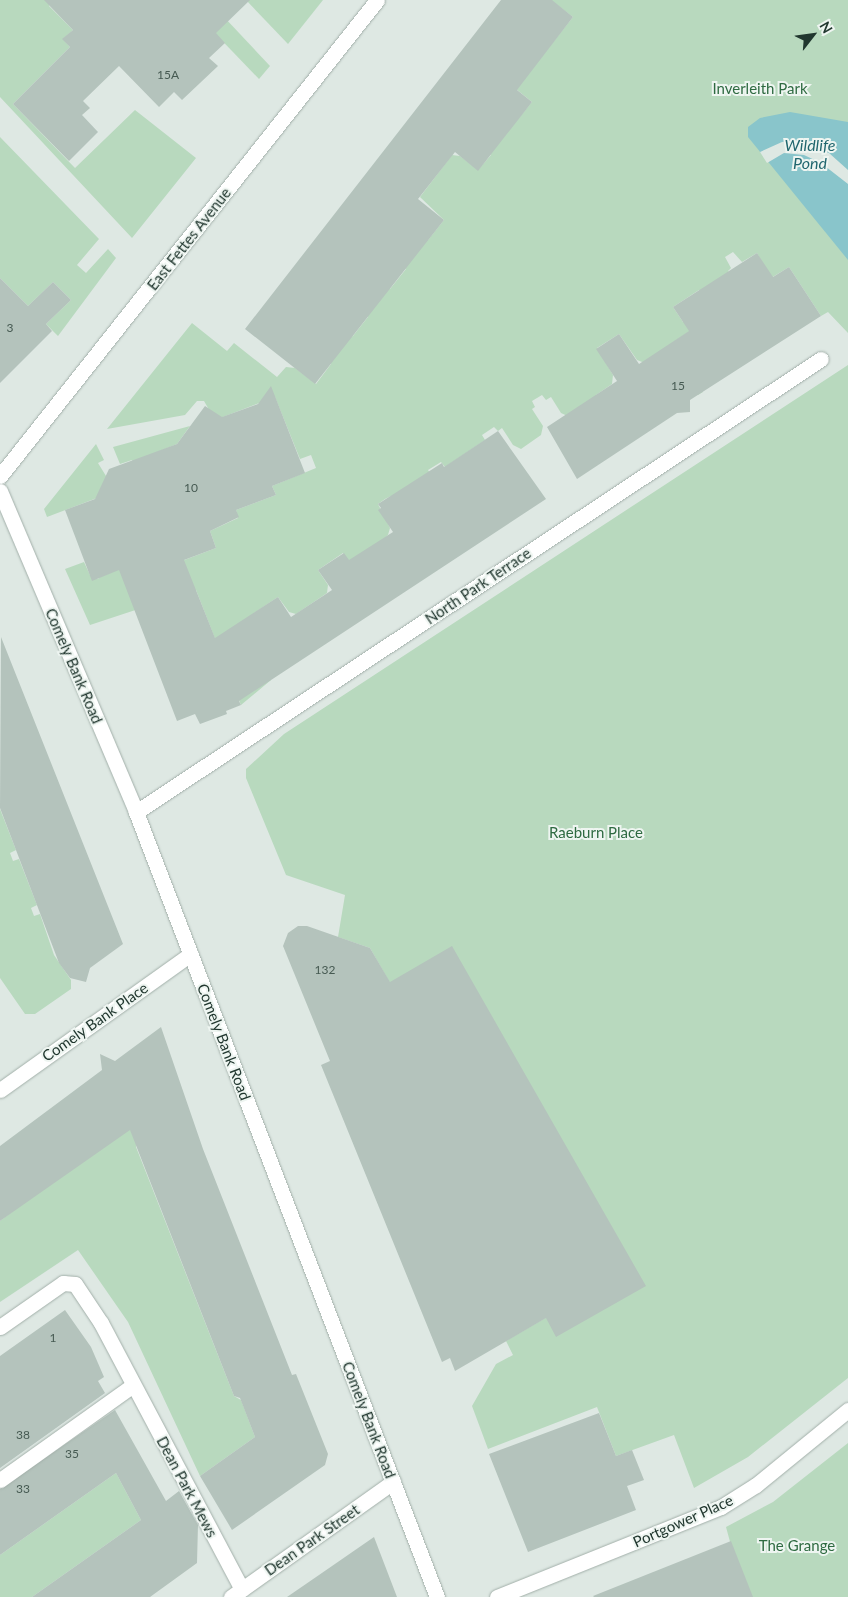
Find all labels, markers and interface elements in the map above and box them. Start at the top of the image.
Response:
north arrow [788,10,838,60]
text: N [816,18,836,36]
house number: 15A [157,68,179,82]
park label: Inverleith Park [712,80,808,98]
water label: Wildlife Pond [785,135,835,173]
street label: East Fettes Avenue [143,184,235,294]
house number: 3 [7,321,13,335]
house number: 15 [671,379,685,393]
house number: 10 [184,481,198,495]
street label: North Park Terrace [422,544,534,628]
street label: Comely Bank Road [42,605,106,727]
park label: Raeburn Place [549,824,643,842]
house number: 132 [315,963,335,977]
street label: Comely Bank Place [38,979,152,1065]
street label: Comely Bank Road [193,981,255,1103]
house number: 1 [50,1331,56,1345]
street label: Comely Bank Road [338,1359,400,1481]
house number: 38 [16,1428,30,1442]
street label: Dean Park Mews [153,1433,221,1541]
house number: 35 [65,1447,79,1461]
house number: 33 [16,1482,30,1496]
street label: Portgower Place [630,1491,736,1551]
street label: Dean Park Street [261,1501,363,1579]
park label: The Grange [759,1537,835,1555]

